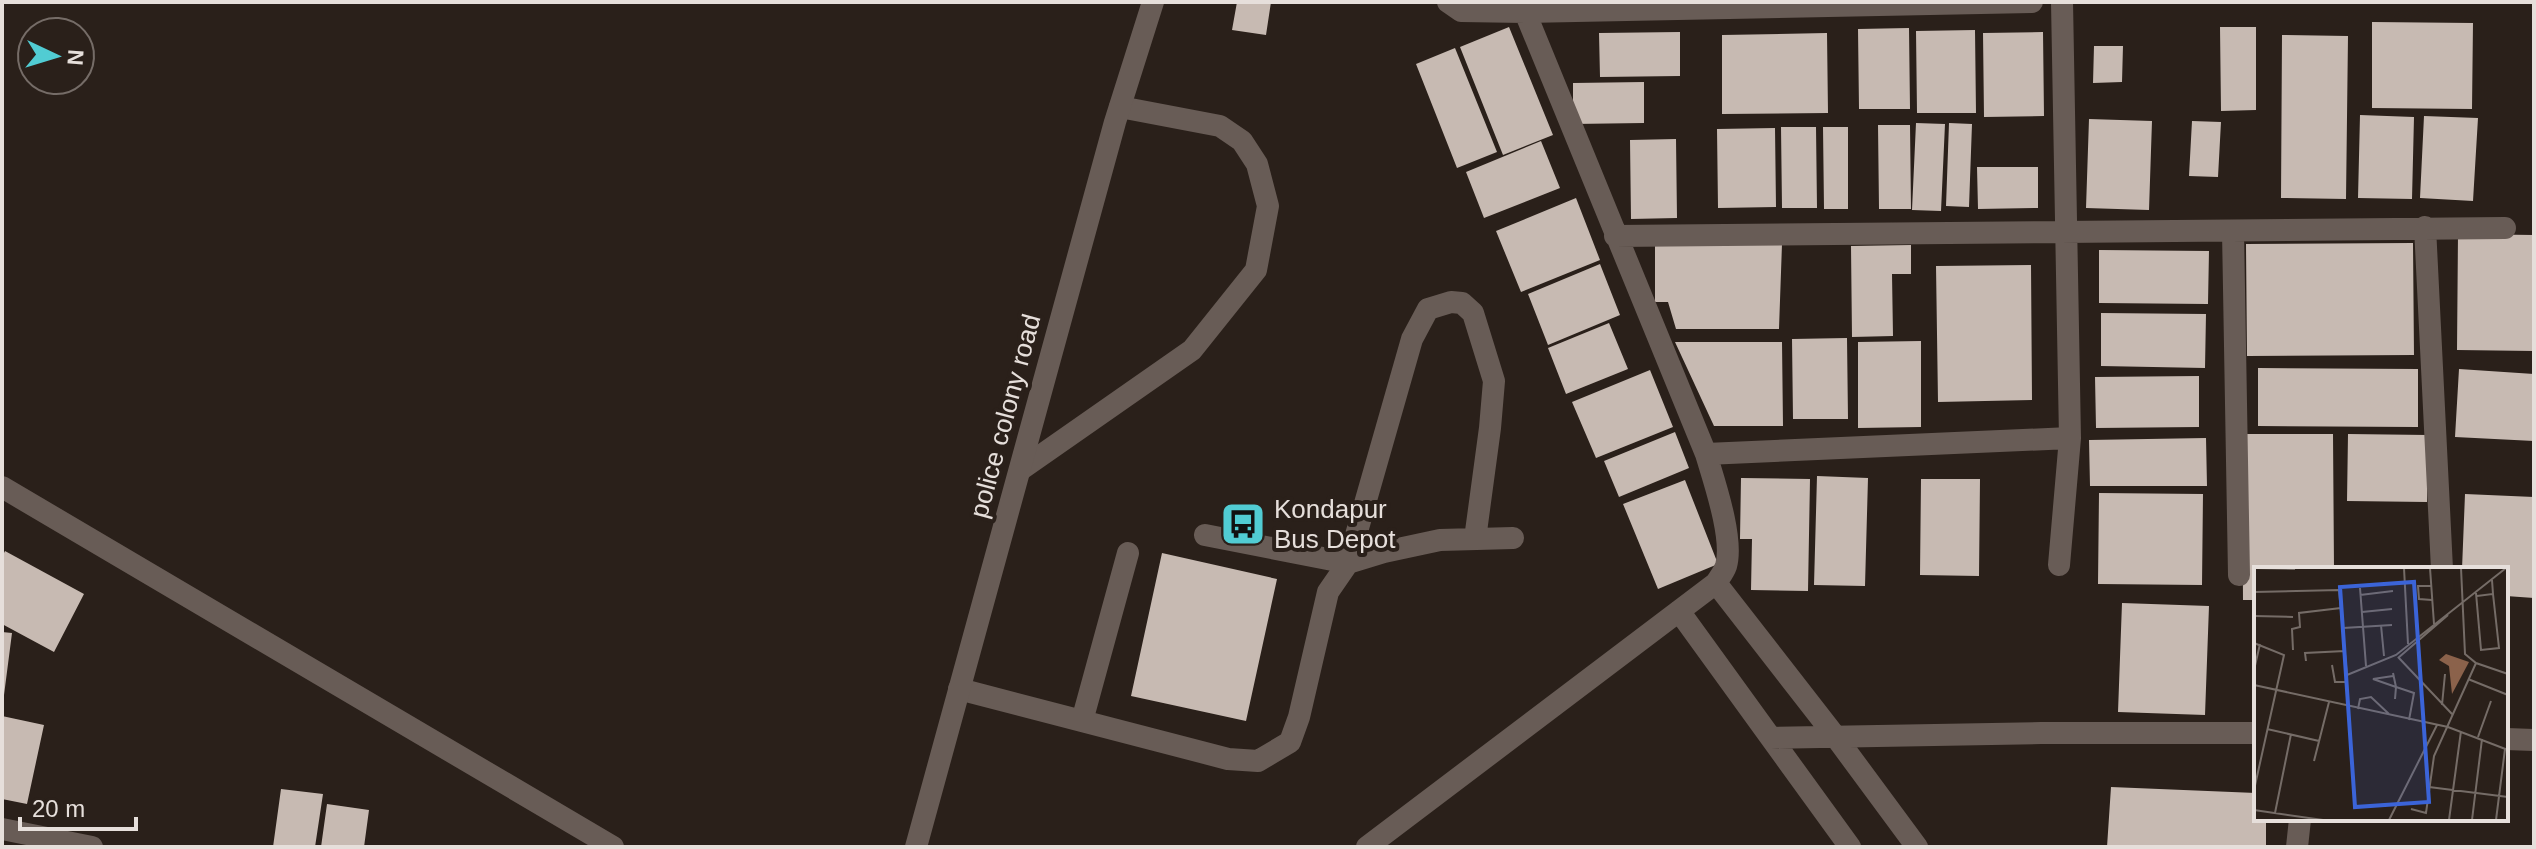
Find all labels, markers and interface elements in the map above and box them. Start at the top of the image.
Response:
north arrow [16,16,96,96]
text: N [62,49,88,66]
street label: police colony road [963,311,1047,521]
place label: Kondapur Bus Depot [1274,494,1396,554]
bus stop icon: Kondapur Bus Depot [1219,500,1267,548]
inset map [2254,567,2508,821]
scale bar [20,781,136,831]
text: 20 m [32,795,85,822]

